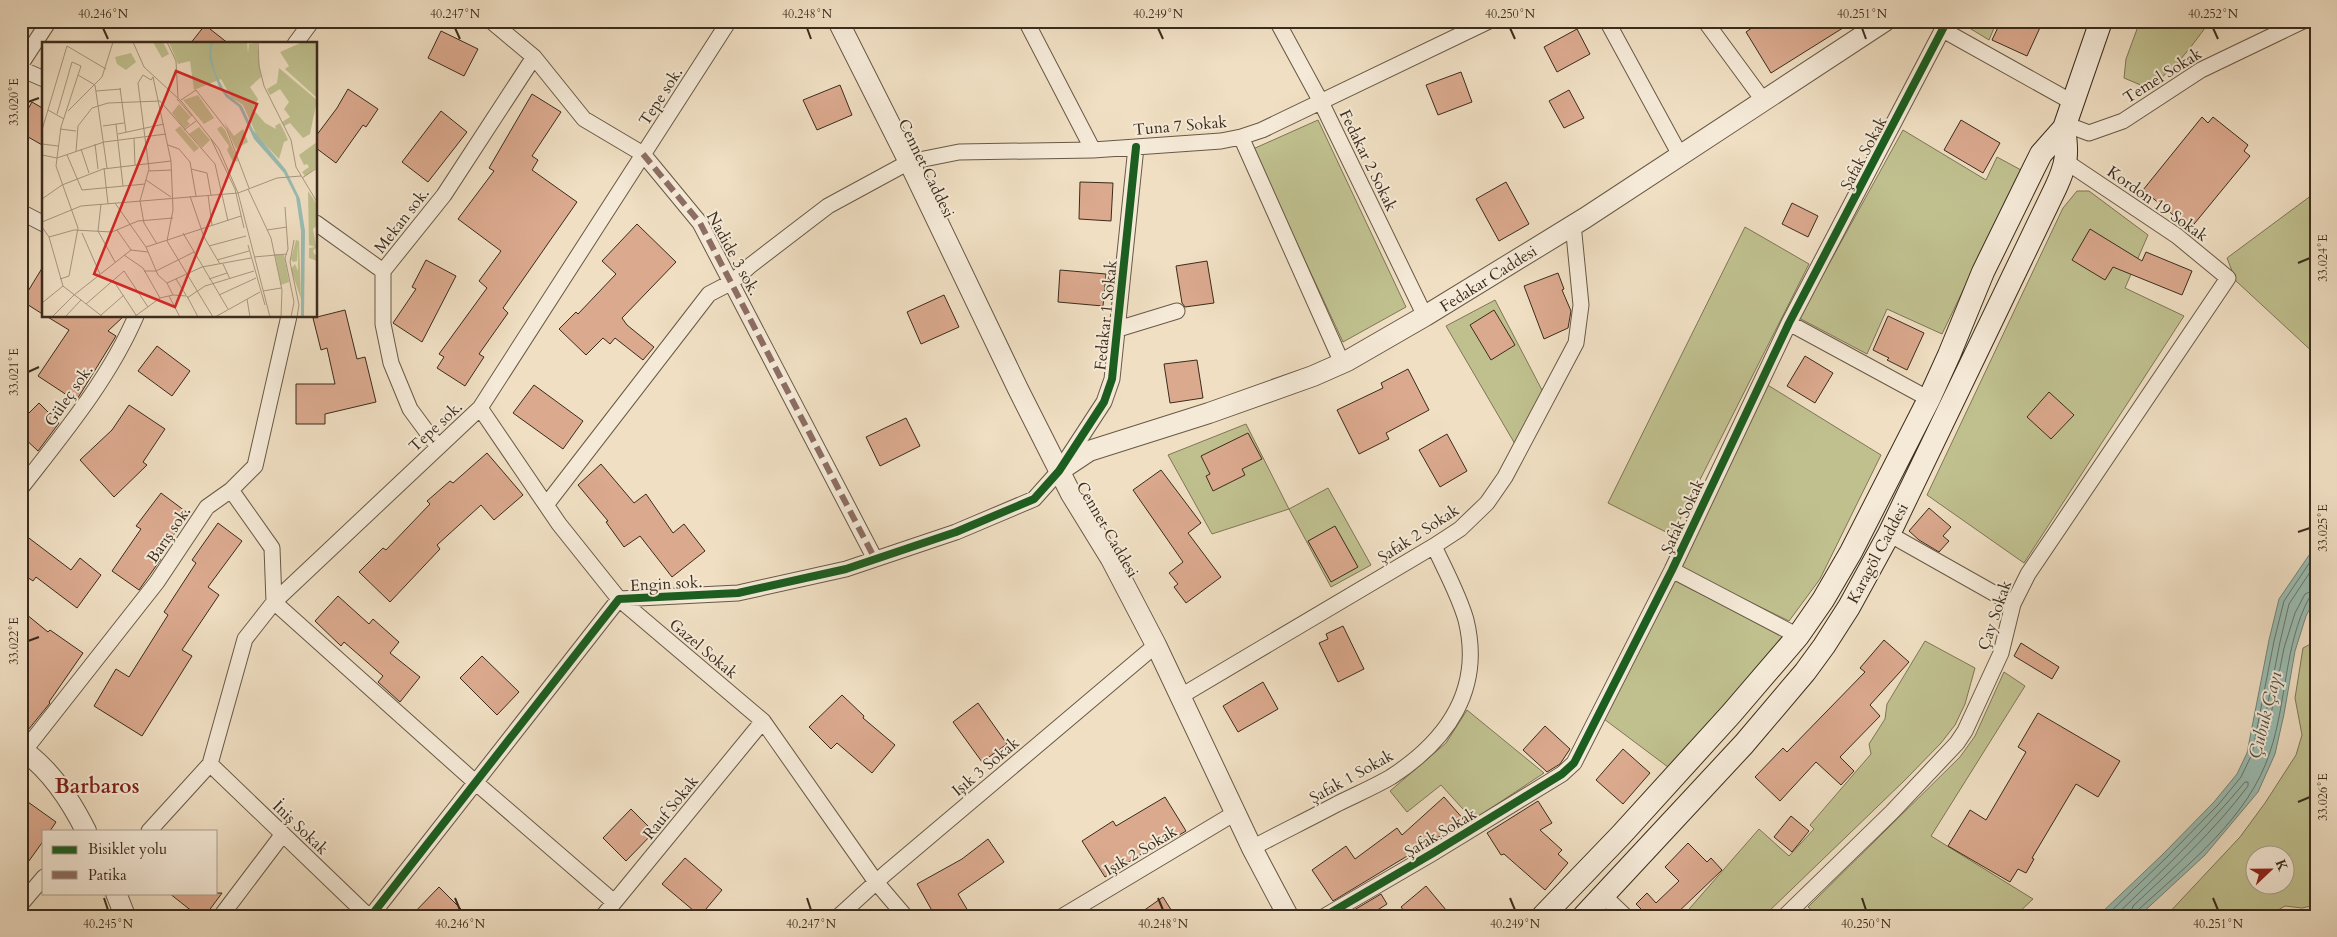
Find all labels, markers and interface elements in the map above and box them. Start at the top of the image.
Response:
text: 40.246°N [78,6,129,22]
text: 40.247°N [430,6,481,22]
text: 40.248°N [782,6,833,22]
text: 40.249°N [1133,6,1184,22]
text: 40.250°N [1485,6,1536,22]
text: 40.251°N [1837,6,1888,22]
text: 40.252°N [2188,6,2239,22]
inset map [42,42,318,318]
street label: Temel Sokak [2119,43,2206,109]
street label: Tepe sok. [634,63,688,130]
text: 33.020°E [6,78,22,126]
street label: Fedakar 2 Sokak [1334,106,1402,215]
street label: Tuna 7 Sokak [1132,111,1228,141]
street label: Şafak Sokak [1835,112,1893,194]
street label: Cennet Caddesi [893,115,960,222]
street label: Kordon 19 Sokak [2103,161,2213,247]
street label: Mekan sok. [369,183,434,258]
street label: Nadide 3 sok. [701,208,765,299]
text: 33.024°E [2315,234,2331,282]
street label: Fedakar Caddesi [1436,240,1542,318]
street label: Fedakar 1 Sokak [1089,259,1123,371]
text: 33.021°E [6,348,22,396]
street label: Güleç sok. [39,360,98,431]
street label: Tepe sok. [404,396,467,457]
street label: Şafak Sokak [1656,475,1710,557]
street label: Cennet Caddesi [1071,477,1144,582]
street label: Şafak 2 Sokak [1374,499,1464,568]
street label: Karagöl Caddesi [1842,499,1914,608]
street label: Barış sok. [142,502,196,567]
text: 33.025°E [2315,504,2331,552]
street label: Engin sok. [629,571,703,597]
street label: Çay Sokak [1973,577,2017,653]
street label: Gazel Sokak [664,614,743,684]
text: 33.022°E [6,617,22,665]
water label: Çubuk Çayı [2243,669,2288,761]
street label: Işık 3 Sokak [947,732,1024,801]
street label: Şafak 1 Sokak [1306,745,1398,809]
street label: Rauf Sokak [638,771,704,844]
district label: Barbaros [55,772,139,801]
text: 33.026°E [2315,773,2331,821]
street label: İniş Sokak [268,796,333,860]
street label: Şafak Sokak [1400,803,1481,863]
street label: Işık 2 Sokak [1100,820,1181,881]
legend [42,830,218,894]
text: Bisiklet yolu [88,839,167,859]
north arrow [2244,844,2294,894]
text: K [2271,856,2293,875]
text: Patika [88,865,127,885]
text: 40.245°N [83,916,134,932]
text: 40.246°N [435,916,486,932]
text: 40.247°N [786,916,837,932]
text: 40.248°N [1138,916,1189,932]
text: 40.249°N [1490,916,1541,932]
text: 40.250°N [1841,916,1892,932]
text: 40.251°N [2193,916,2244,932]

